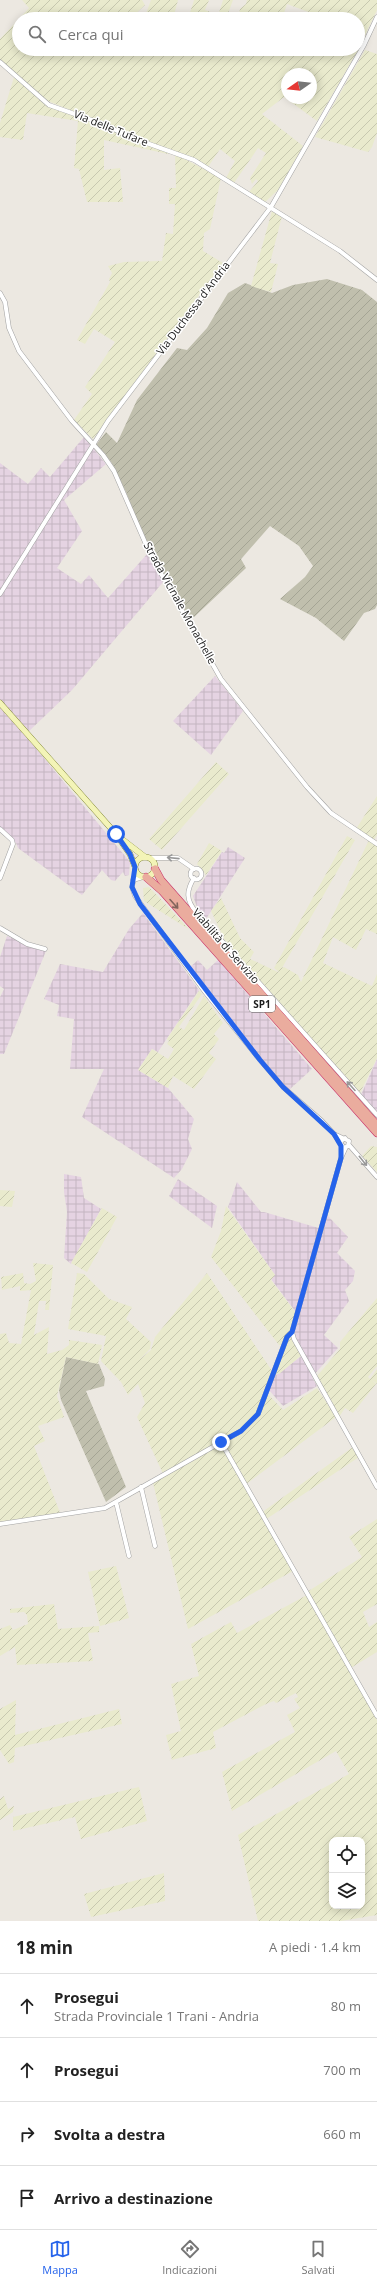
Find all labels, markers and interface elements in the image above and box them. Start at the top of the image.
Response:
search box [12,12,365,56]
icon: search [26,23,48,45]
text: Cerca qui [58,24,124,44]
north arrow [281,68,317,104]
street label: Via delle Tufare [72,106,151,149]
street label: Via Duchessa d'Andria [152,258,233,358]
street label: Strada Vicinale Monachelle [141,539,220,667]
route start [107,825,125,843]
one-way arrow [167,854,180,861]
one-way arrow [169,899,178,910]
street label: Viabilità di Servizio [189,905,264,987]
road number: SP1 [249,996,275,1012]
one-way arrow [346,1081,356,1091]
one-way arrow [358,1156,367,1166]
route end [212,1433,230,1451]
map controls [329,1837,365,1909]
button: locate [329,1837,365,1873]
button: layers [329,1873,365,1909]
text: 18 min [16,1936,73,1959]
text: A piedi · 1.4 km [269,1938,361,1956]
text: Prosegui [54,1987,119,2007]
icon: ahead [16,1995,38,2017]
text: 80 m [331,1997,361,2015]
text: Strada Provinciale 1 Trani - Andria [54,2007,259,2025]
icon: ahead [16,2059,38,2081]
text: Prosegui [54,2060,119,2080]
text: 700 m [323,2061,361,2079]
icon: right [16,2123,38,2145]
text: Svolta a destra [54,2124,165,2144]
text: 660 m [323,2125,361,2143]
icon: arrive [16,2187,38,2209]
text: Arrivo a destinazione [54,2188,213,2208]
tab: Mappa [42,2238,78,2277]
tab: Indicazioni [162,2238,217,2277]
tab: Salvati [302,2238,335,2277]

